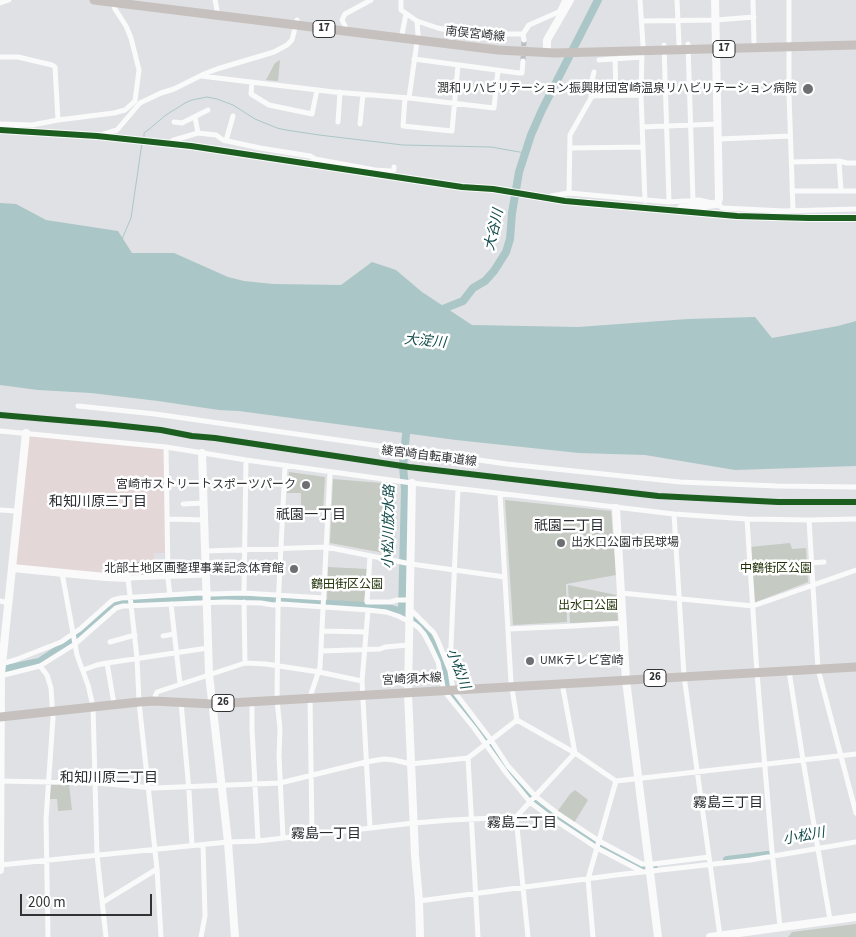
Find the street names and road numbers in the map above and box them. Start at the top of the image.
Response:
road number: 17 [313,20,335,38]
street label: 南俣宮崎線 [444,25,506,45]
road number: 17 [713,41,735,58]
street label: 綾宮崎自転車道線 [380,444,478,470]
road number: 26 [644,670,666,686]
street label: 宮崎須木線 [382,671,442,689]
road number: 26 [212,694,234,711]

